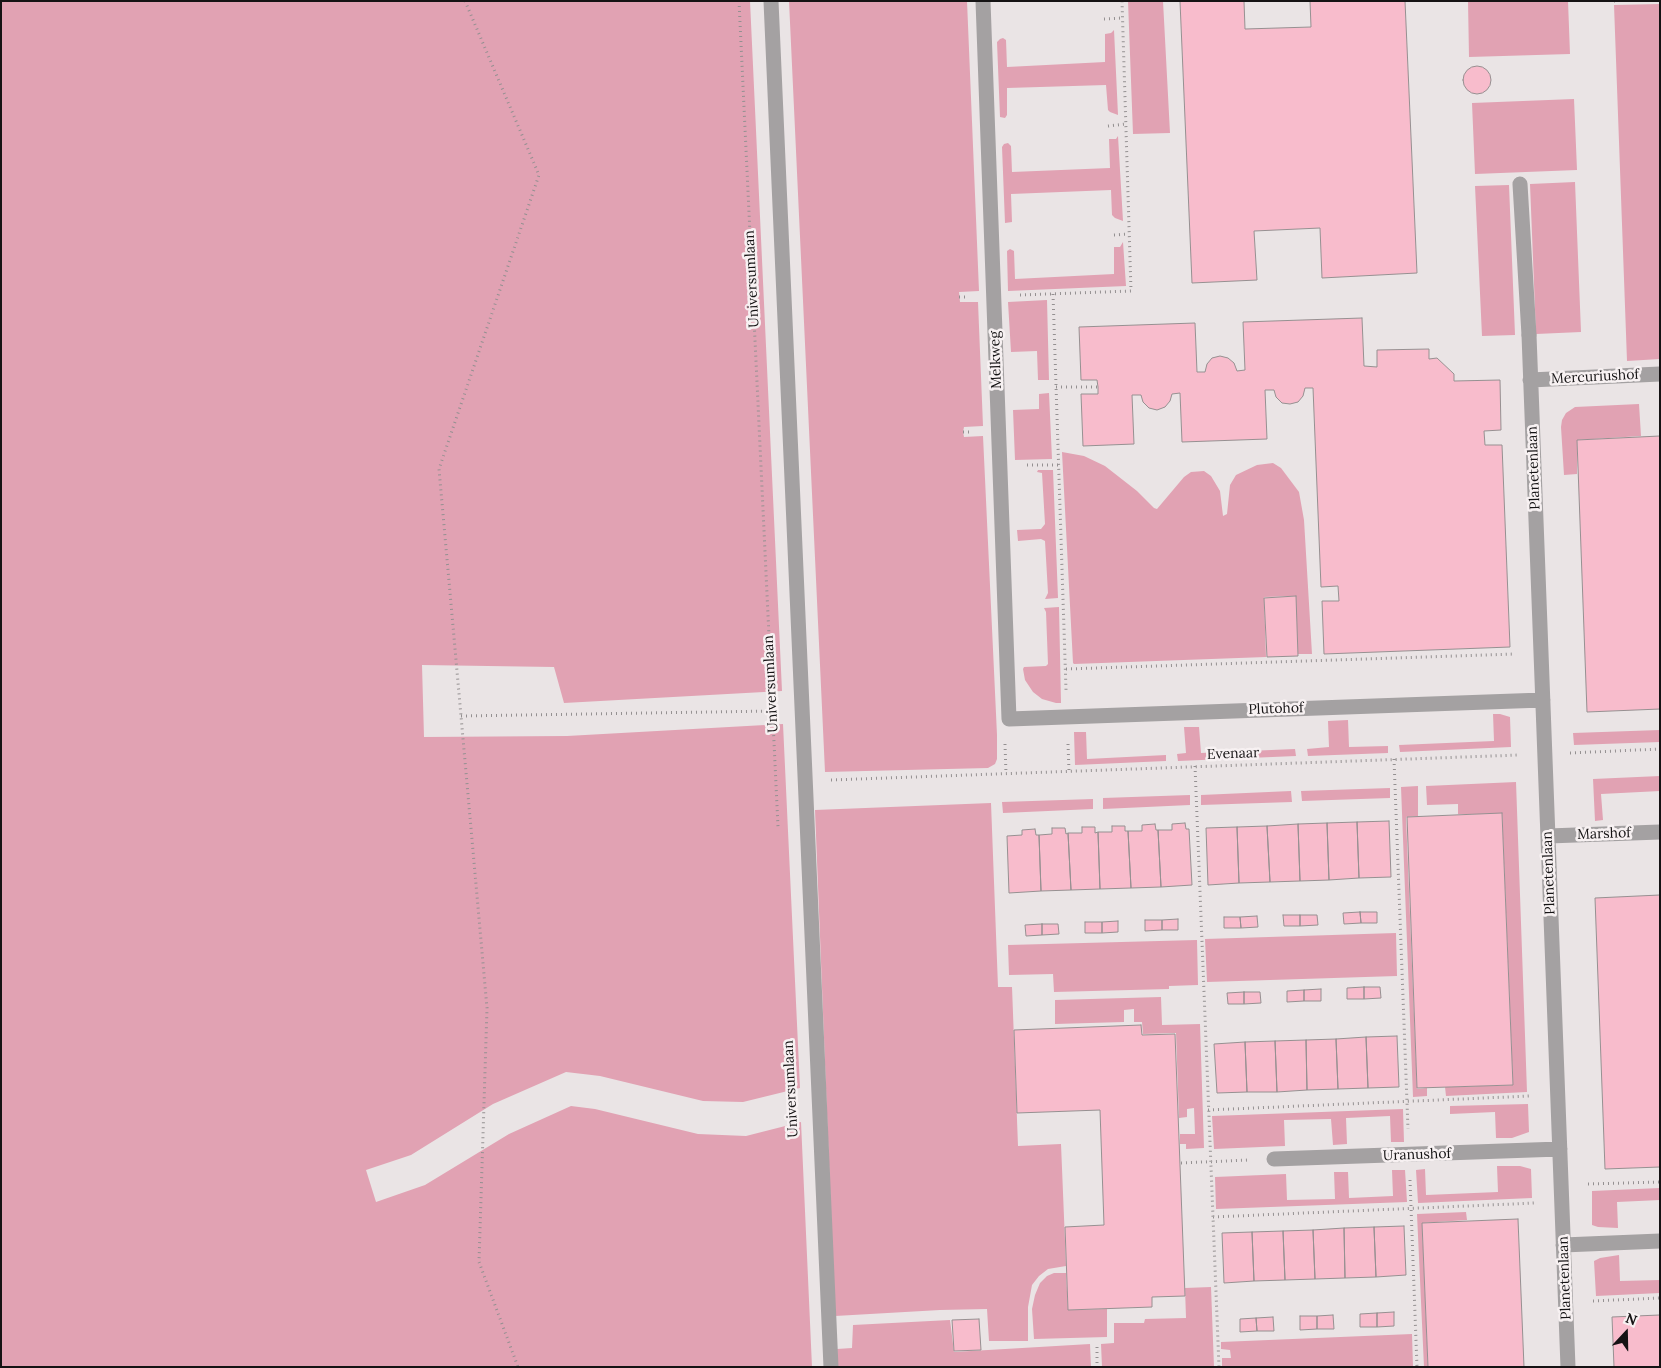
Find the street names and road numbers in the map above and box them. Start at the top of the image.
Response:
street label: Universumlaan [741,230,763,328]
street label: Melkweg [987,331,1005,389]
street label: Mercuriushof [1551,366,1639,388]
street label: Planetenlaan [1524,426,1544,510]
street label: Universumlaan [760,635,782,733]
street label: Plutohof [1248,700,1304,718]
street label: Evenaar [1207,745,1259,763]
street label: Marshof [1577,825,1631,843]
street label: Planetenlaan [1539,831,1559,915]
street label: Universumlaan [780,1040,802,1138]
street label: Uranushof [1383,1145,1451,1165]
street label: Planetenlaan [1555,1236,1575,1320]

